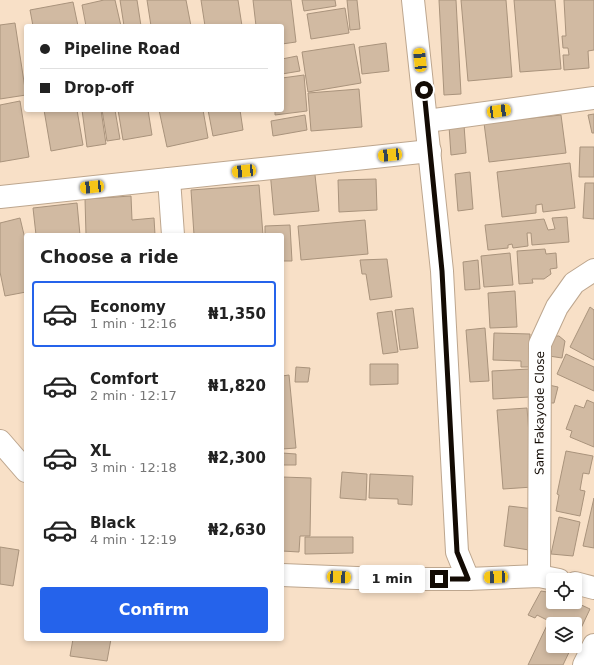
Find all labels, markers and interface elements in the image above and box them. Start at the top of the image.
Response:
text: Pipeline Road [64,40,180,58]
car [413,47,427,73]
text: Drop-off [64,79,134,97]
route start [415,81,433,99]
car [486,103,512,119]
car [377,148,403,162]
car [231,164,257,178]
car [79,180,105,194]
text: Choose a ride [40,246,179,267]
icon: car [42,296,78,332]
text: Economy [90,298,166,316]
text: ₦1,350 [208,305,266,323]
text: 1 min · 12:16 [90,316,177,331]
street label: Sam Fakayode Close [532,351,547,475]
icon: car [42,368,78,404]
text: Comfort [90,370,158,388]
text: ₦1,820 [208,377,266,395]
text: 2 min · 12:17 [90,388,177,403]
icon: car [42,440,78,476]
text: XL [90,442,111,460]
text: ₦2,300 [208,449,266,467]
text: 3 min · 12:18 [90,460,177,475]
icon: car [42,512,78,548]
text: Black [90,514,136,532]
text: ₦2,630 [208,521,266,539]
text: 4 min · 12:19 [90,532,177,547]
callout: 1 min [359,565,425,593]
car [327,570,351,584]
route end [430,570,448,588]
text: 1 min [372,571,412,586]
car [484,571,508,583]
map controls [546,573,582,653]
button: locate [546,573,582,609]
button: Confirm [40,587,268,633]
button: layers [546,617,582,653]

